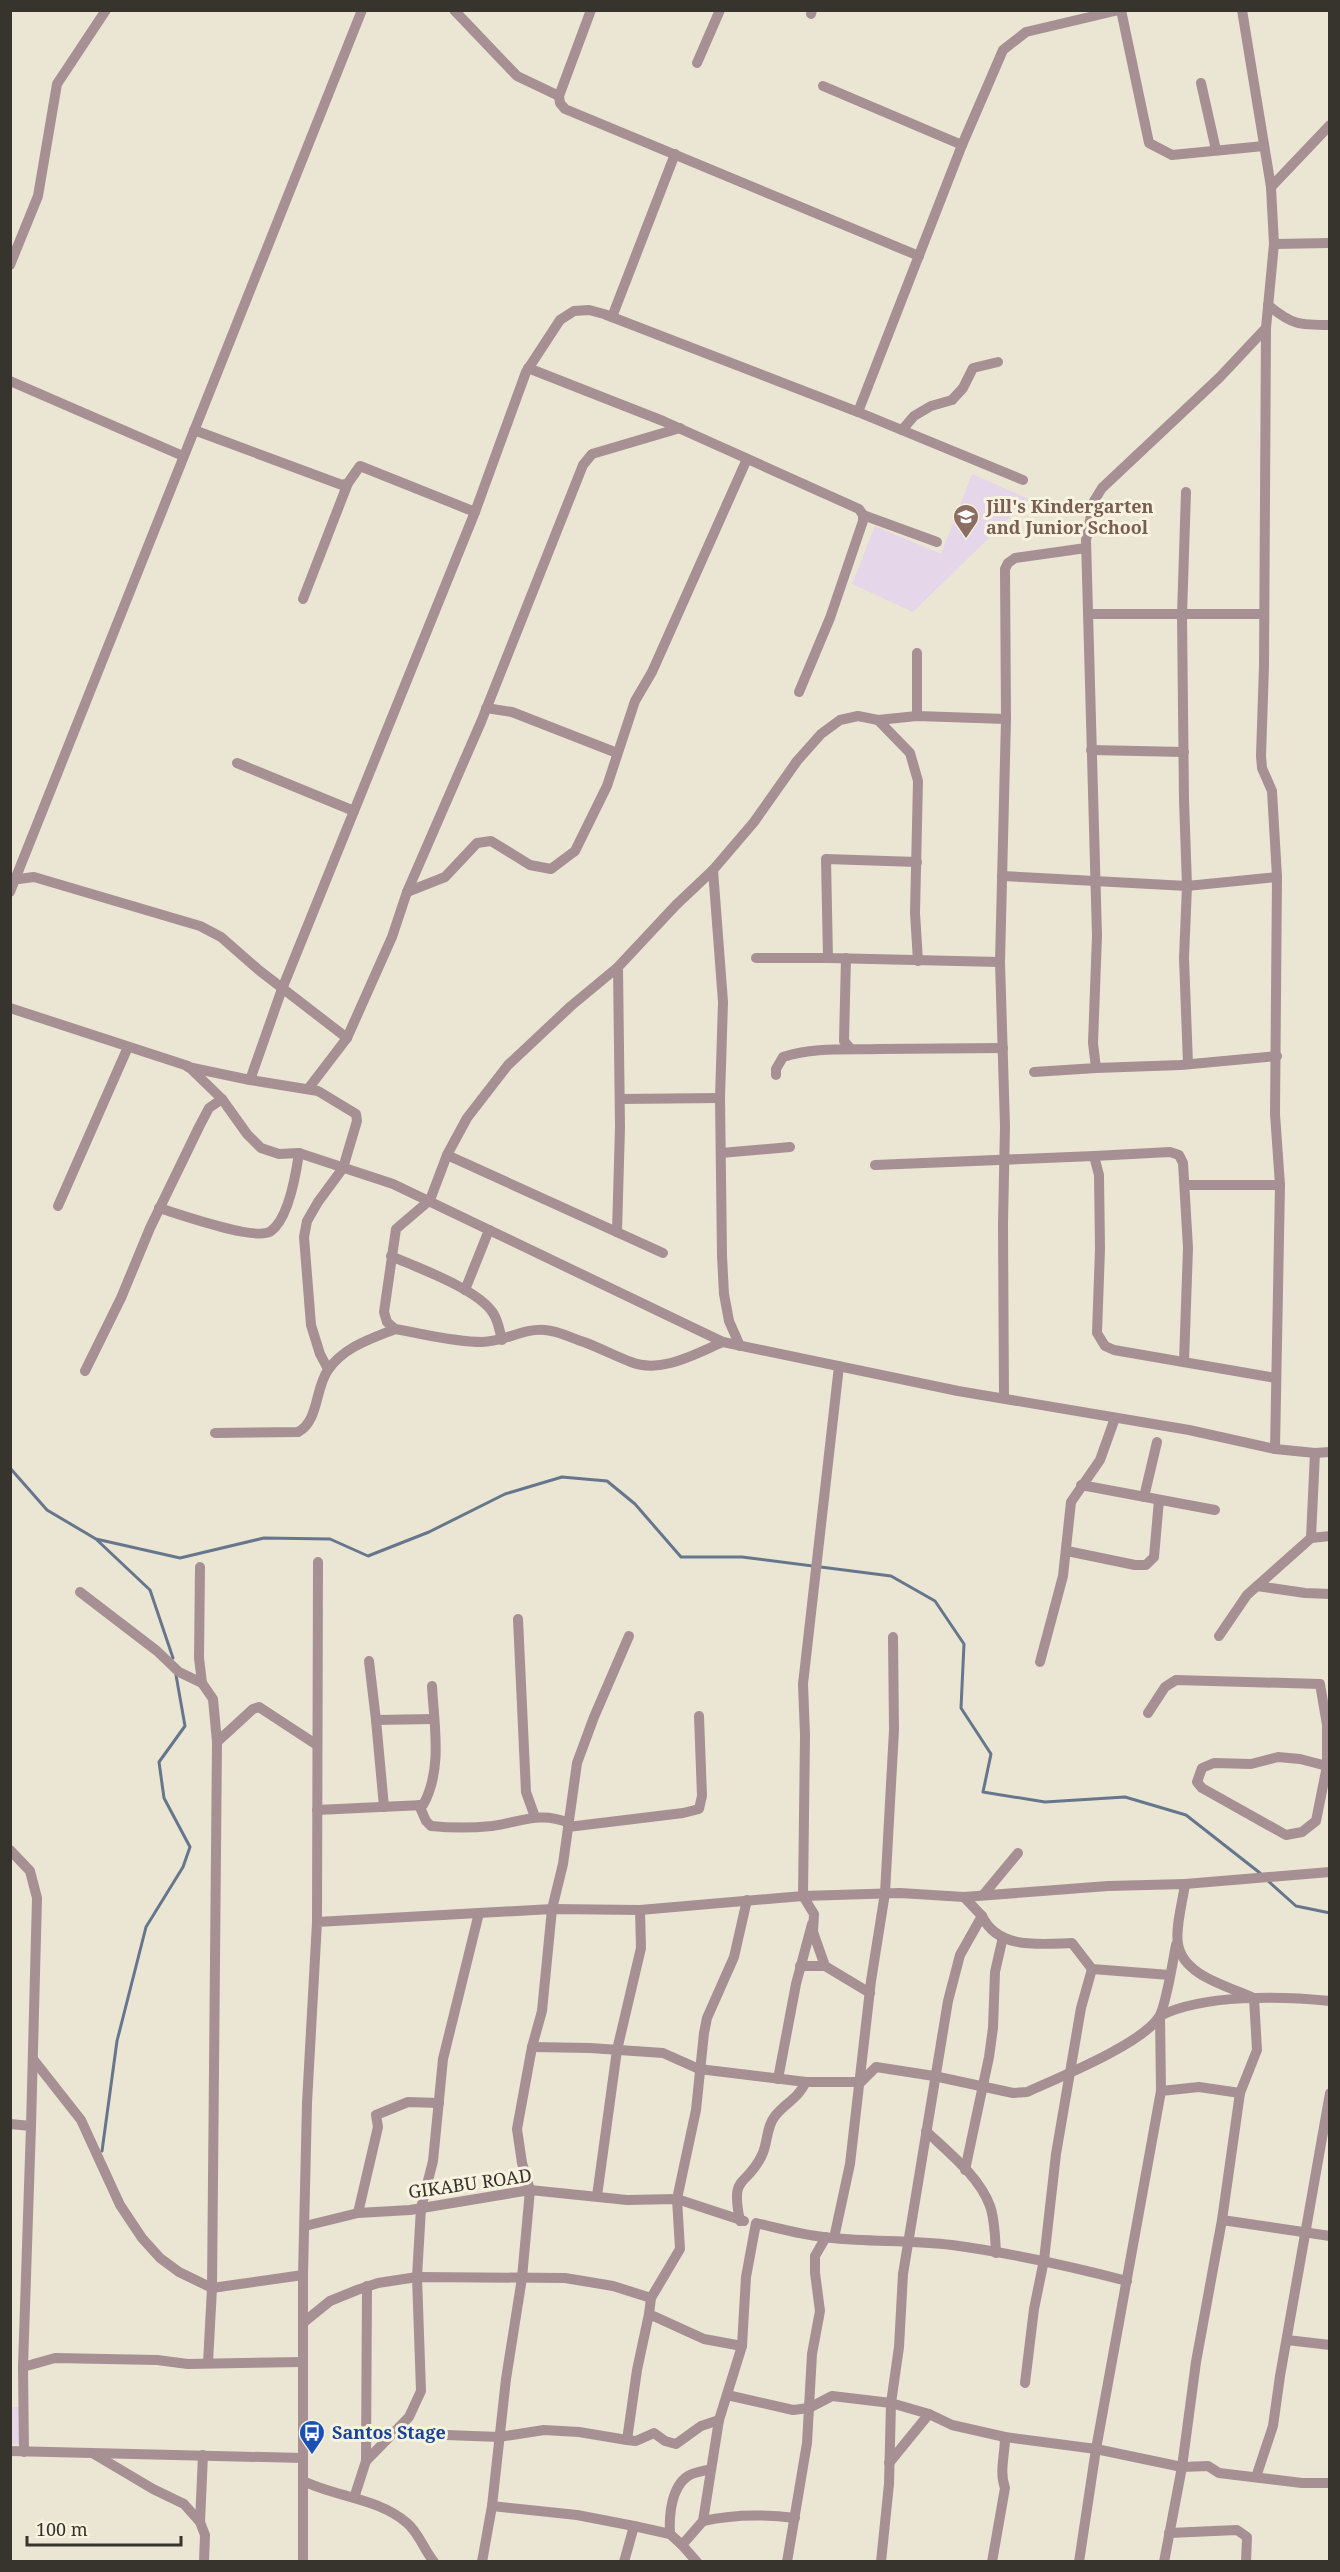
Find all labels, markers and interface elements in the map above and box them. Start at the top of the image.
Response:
place label: Jill's Kindergarten and Junior School [985,494,1154,539]
school or university icon: Jill's Kindergarten and Junior School [951,502,981,540]
street label: GIKABU ROAD [407,2162,533,2204]
bus stop icon: Santos Stage [297,2418,327,2456]
place label: Santos Stage [332,2420,446,2444]
scale bar [27,2509,182,2547]
text: 100 m [36,2517,88,2541]

